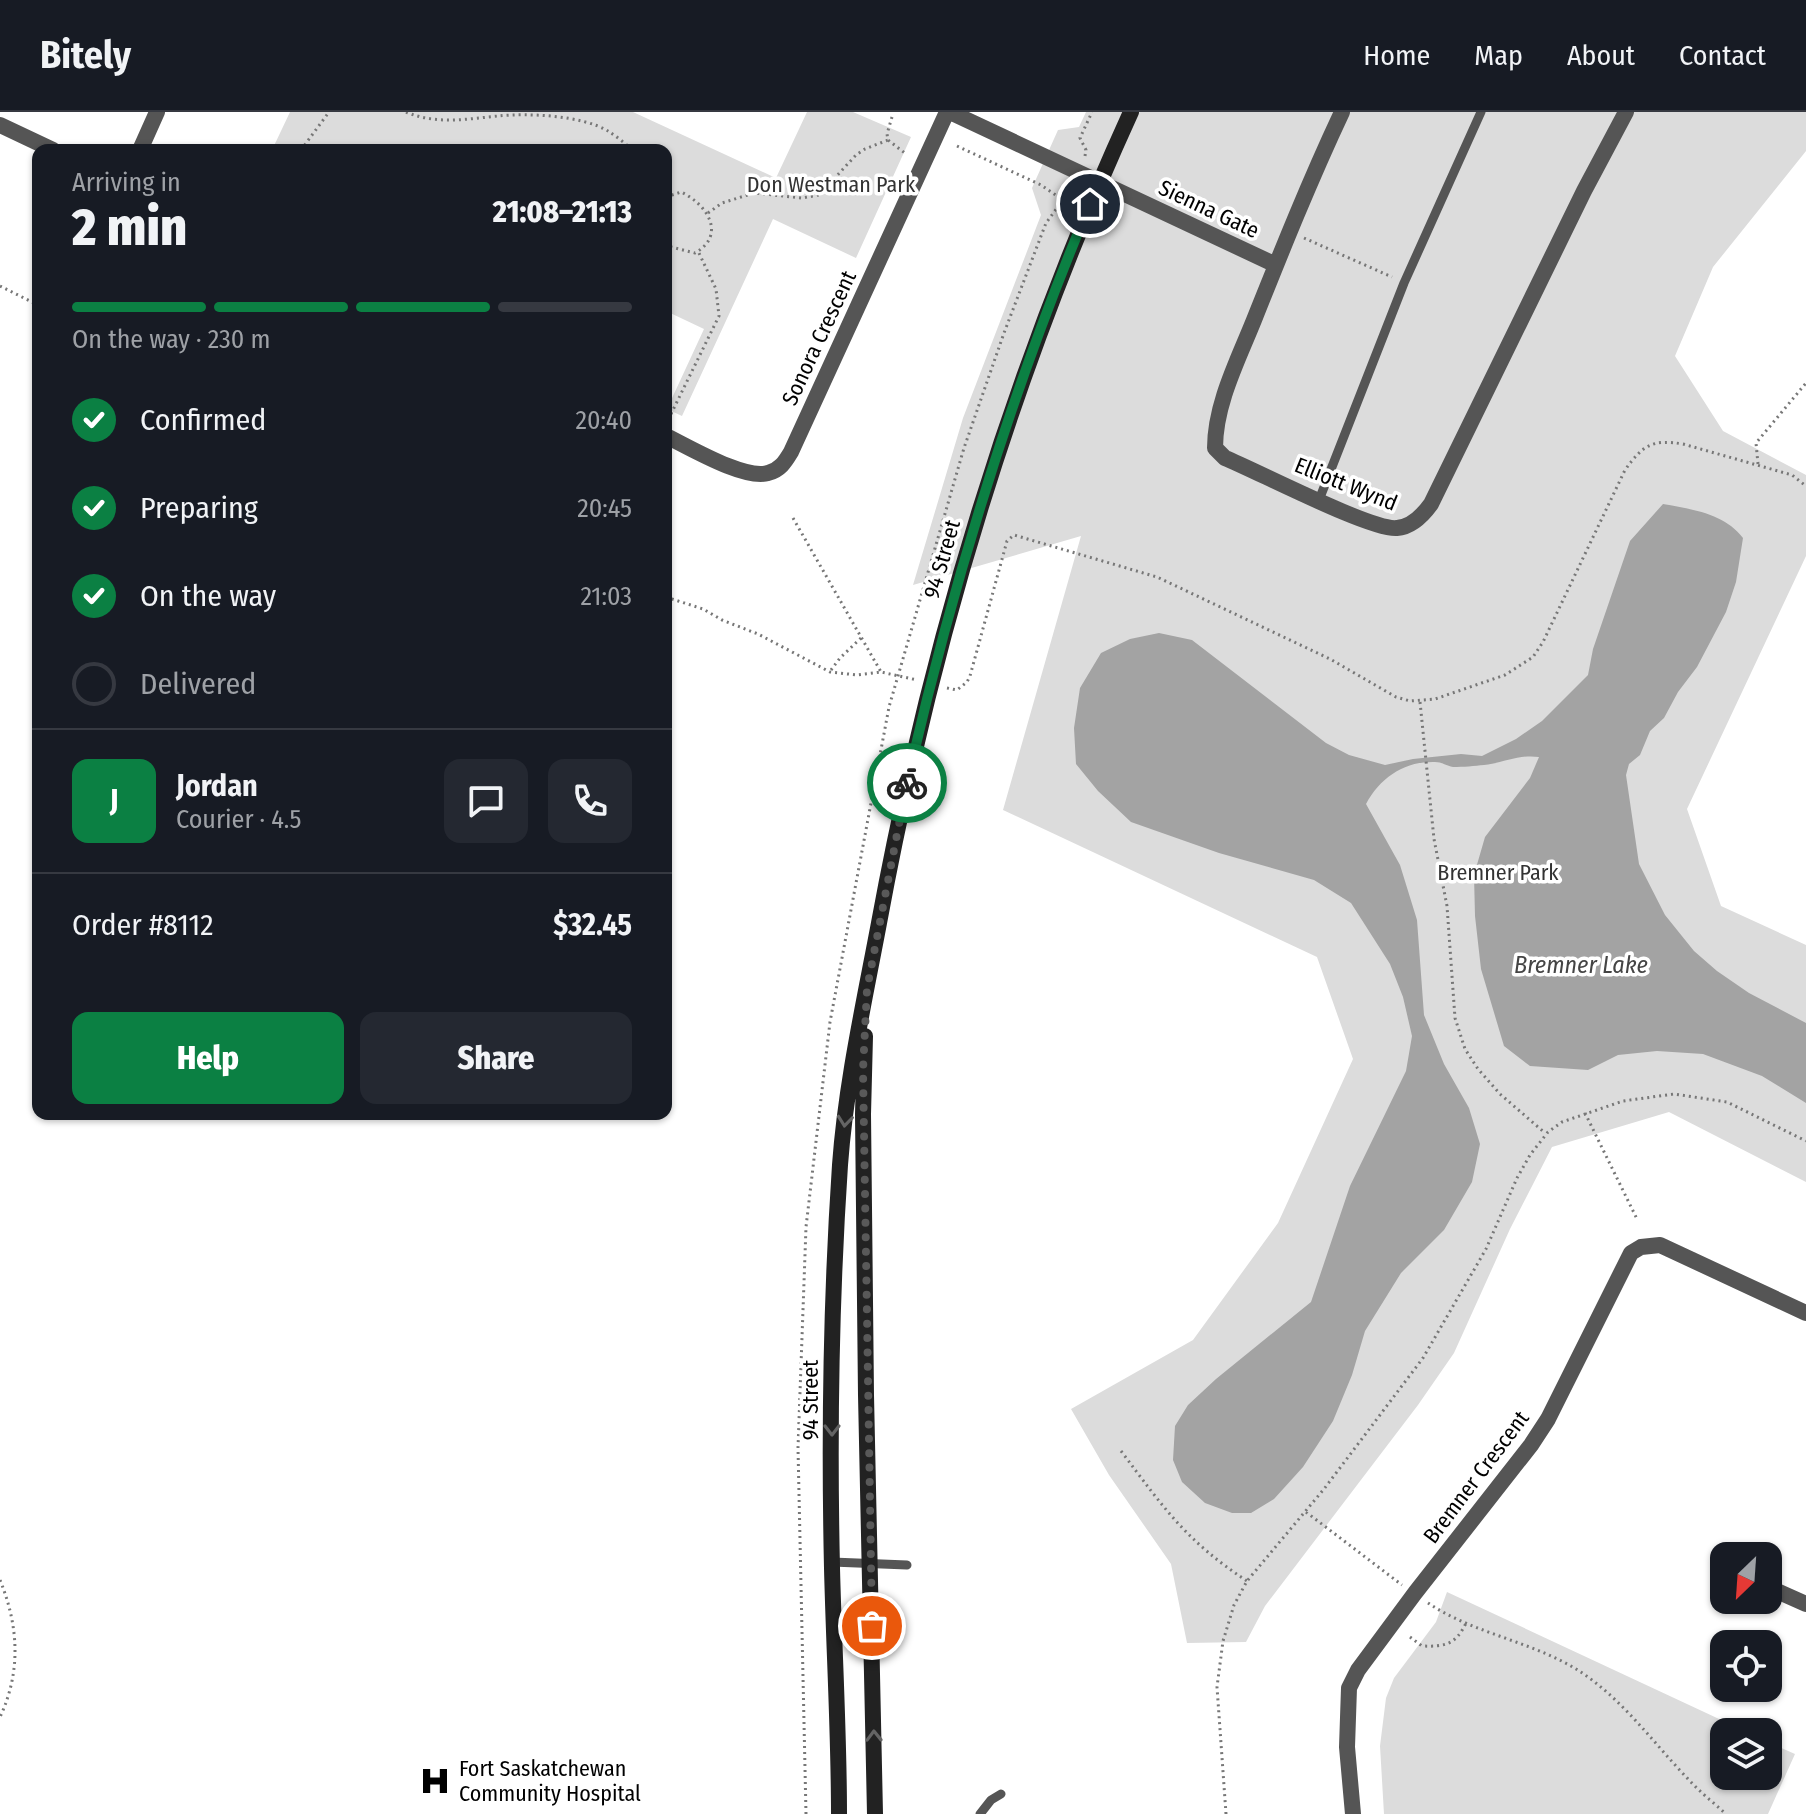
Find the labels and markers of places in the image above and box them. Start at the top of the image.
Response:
pin [1056,170,1124,238]
pin [838,1592,906,1660]
place label: Fort Saskatchewan Community Hospital [459,1755,641,1807]
hospital icon: Fort Saskatchewan Community Hospital [418,1764,452,1798]

